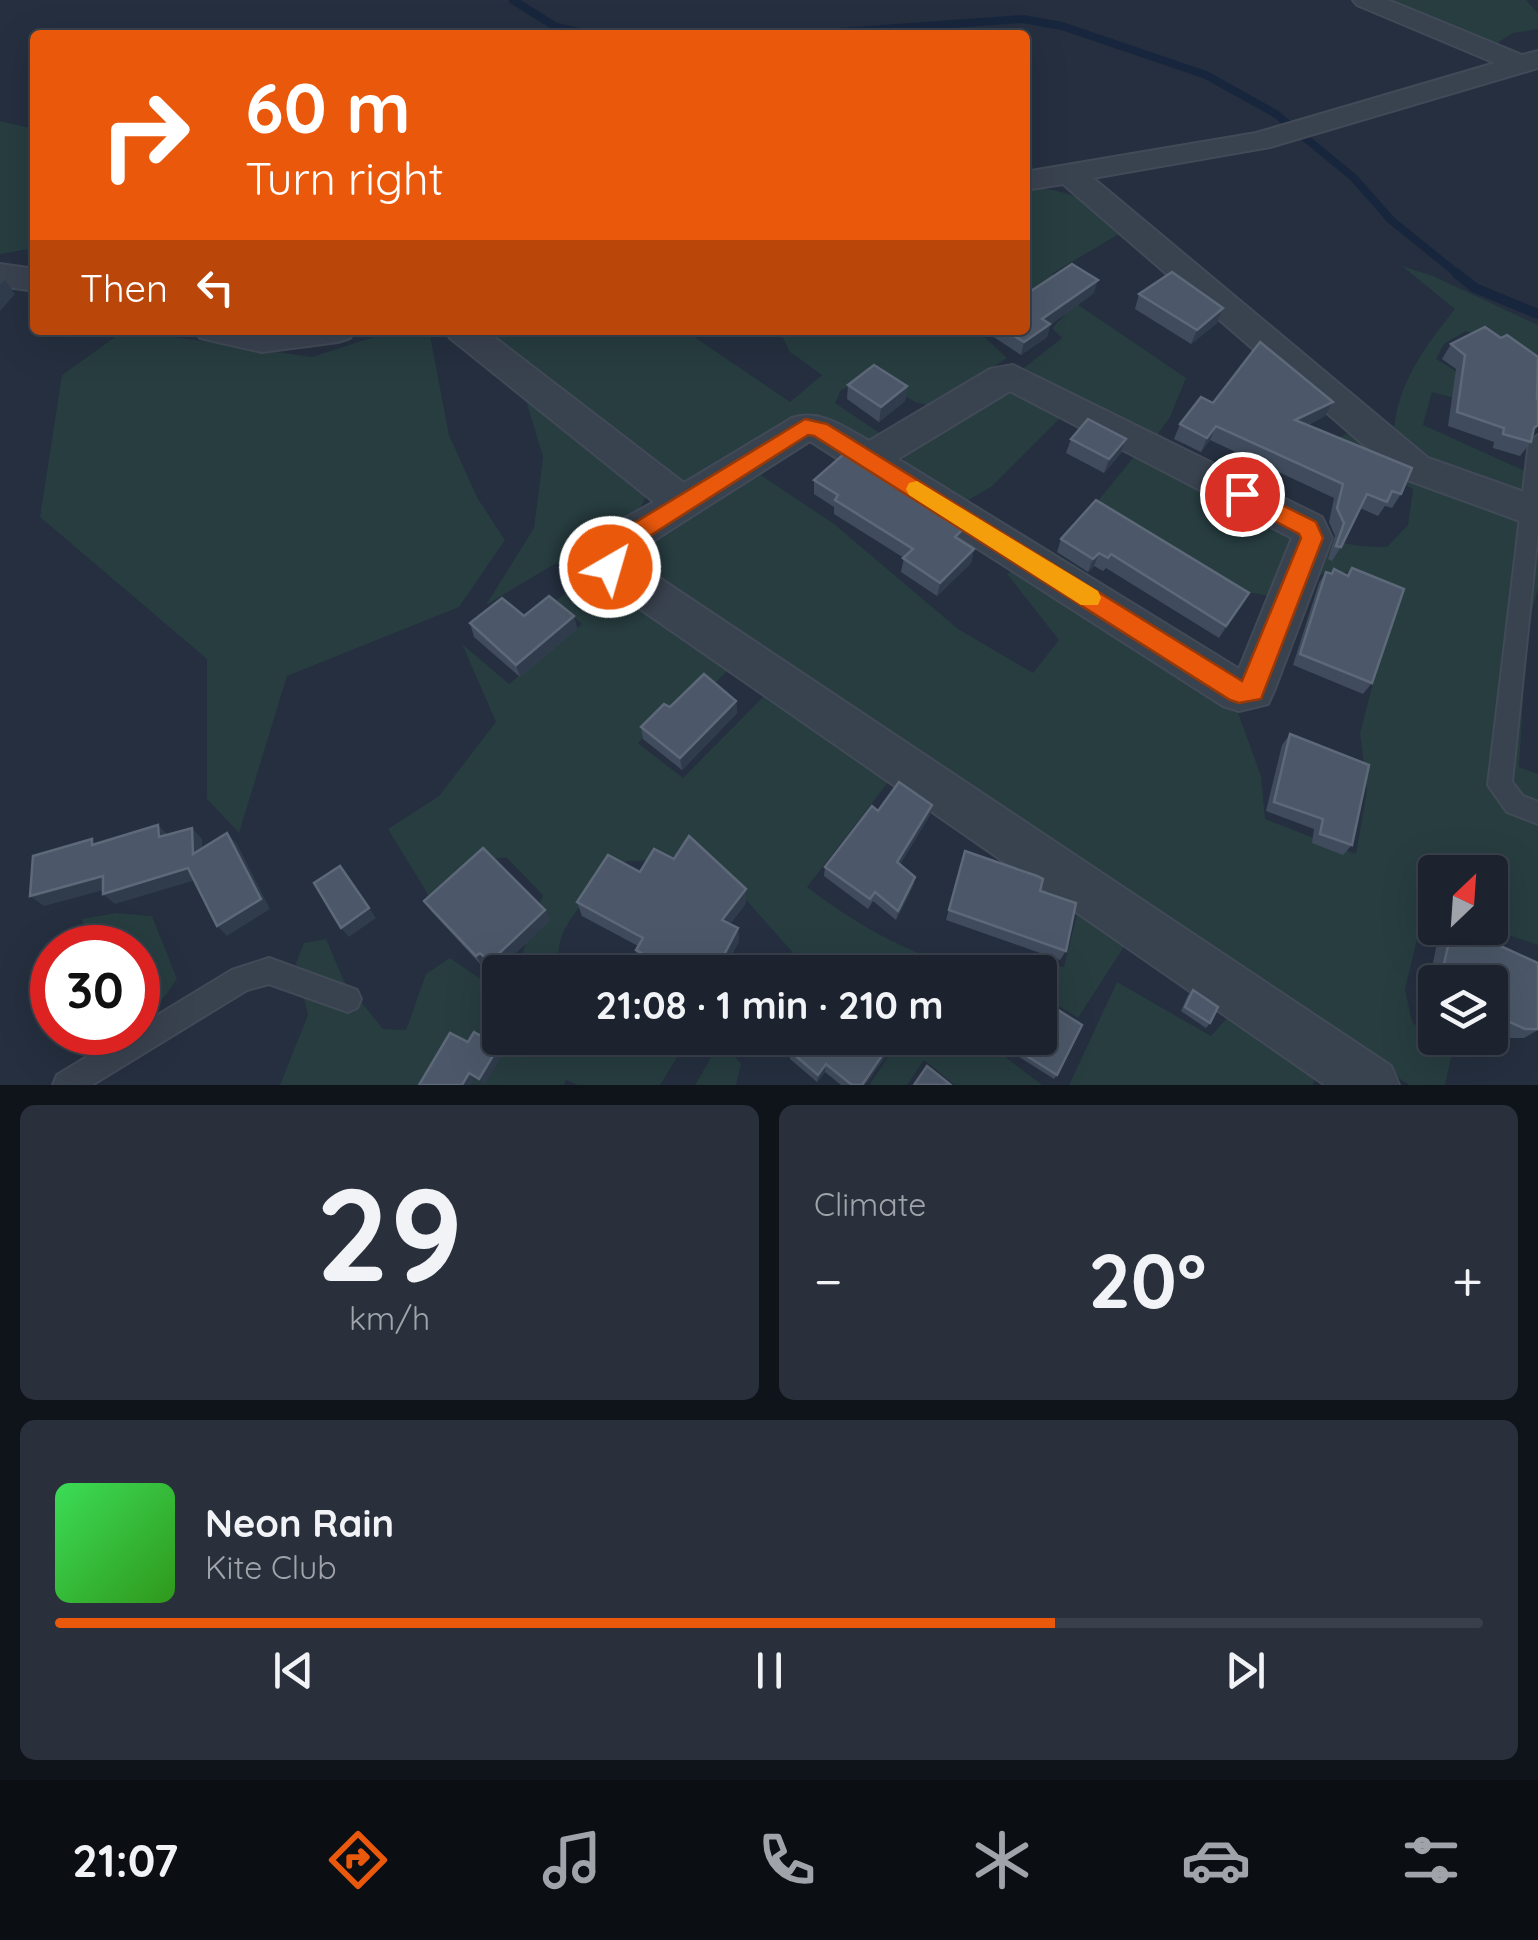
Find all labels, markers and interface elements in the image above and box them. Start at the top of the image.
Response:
text: 60 m [245,63,411,151]
icon: right [80,70,210,200]
text: Turn right [245,150,444,206]
icon: left [188,260,243,315]
text: Then [80,264,168,312]
pin [1200,452,1285,537]
icon: arrive [1215,467,1270,522]
position arrow [558,515,662,619]
north arrow [1418,855,1508,945]
map controls [1418,855,1508,1055]
speed limit sign: 30 [30,925,160,1055]
button: layers [1418,965,1508,1055]
text: 21:08 · 1 min · 210 m [596,981,943,1029]
text: 29 [316,1151,463,1314]
text: Climate [814,1184,926,1224]
text: 20° [1088,1233,1206,1327]
text: − [814,1246,843,1315]
text: + [1452,1246,1483,1315]
text: km/h [349,1298,430,1338]
text: Neon Rain [205,1499,394,1547]
text: Kite Club [205,1547,337,1587]
icon: previous [266,1643,321,1698]
icon: pause [742,1643,797,1698]
icon: next [1218,1643,1273,1698]
icon: directions [323,1825,393,1895]
icon: music [537,1825,607,1895]
icon: phone [752,1825,822,1895]
icon: climate [967,1825,1037,1895]
icon: car [1181,1825,1251,1895]
icon: filters [1396,1825,1466,1895]
text: 21:07 [72,1832,178,1888]

